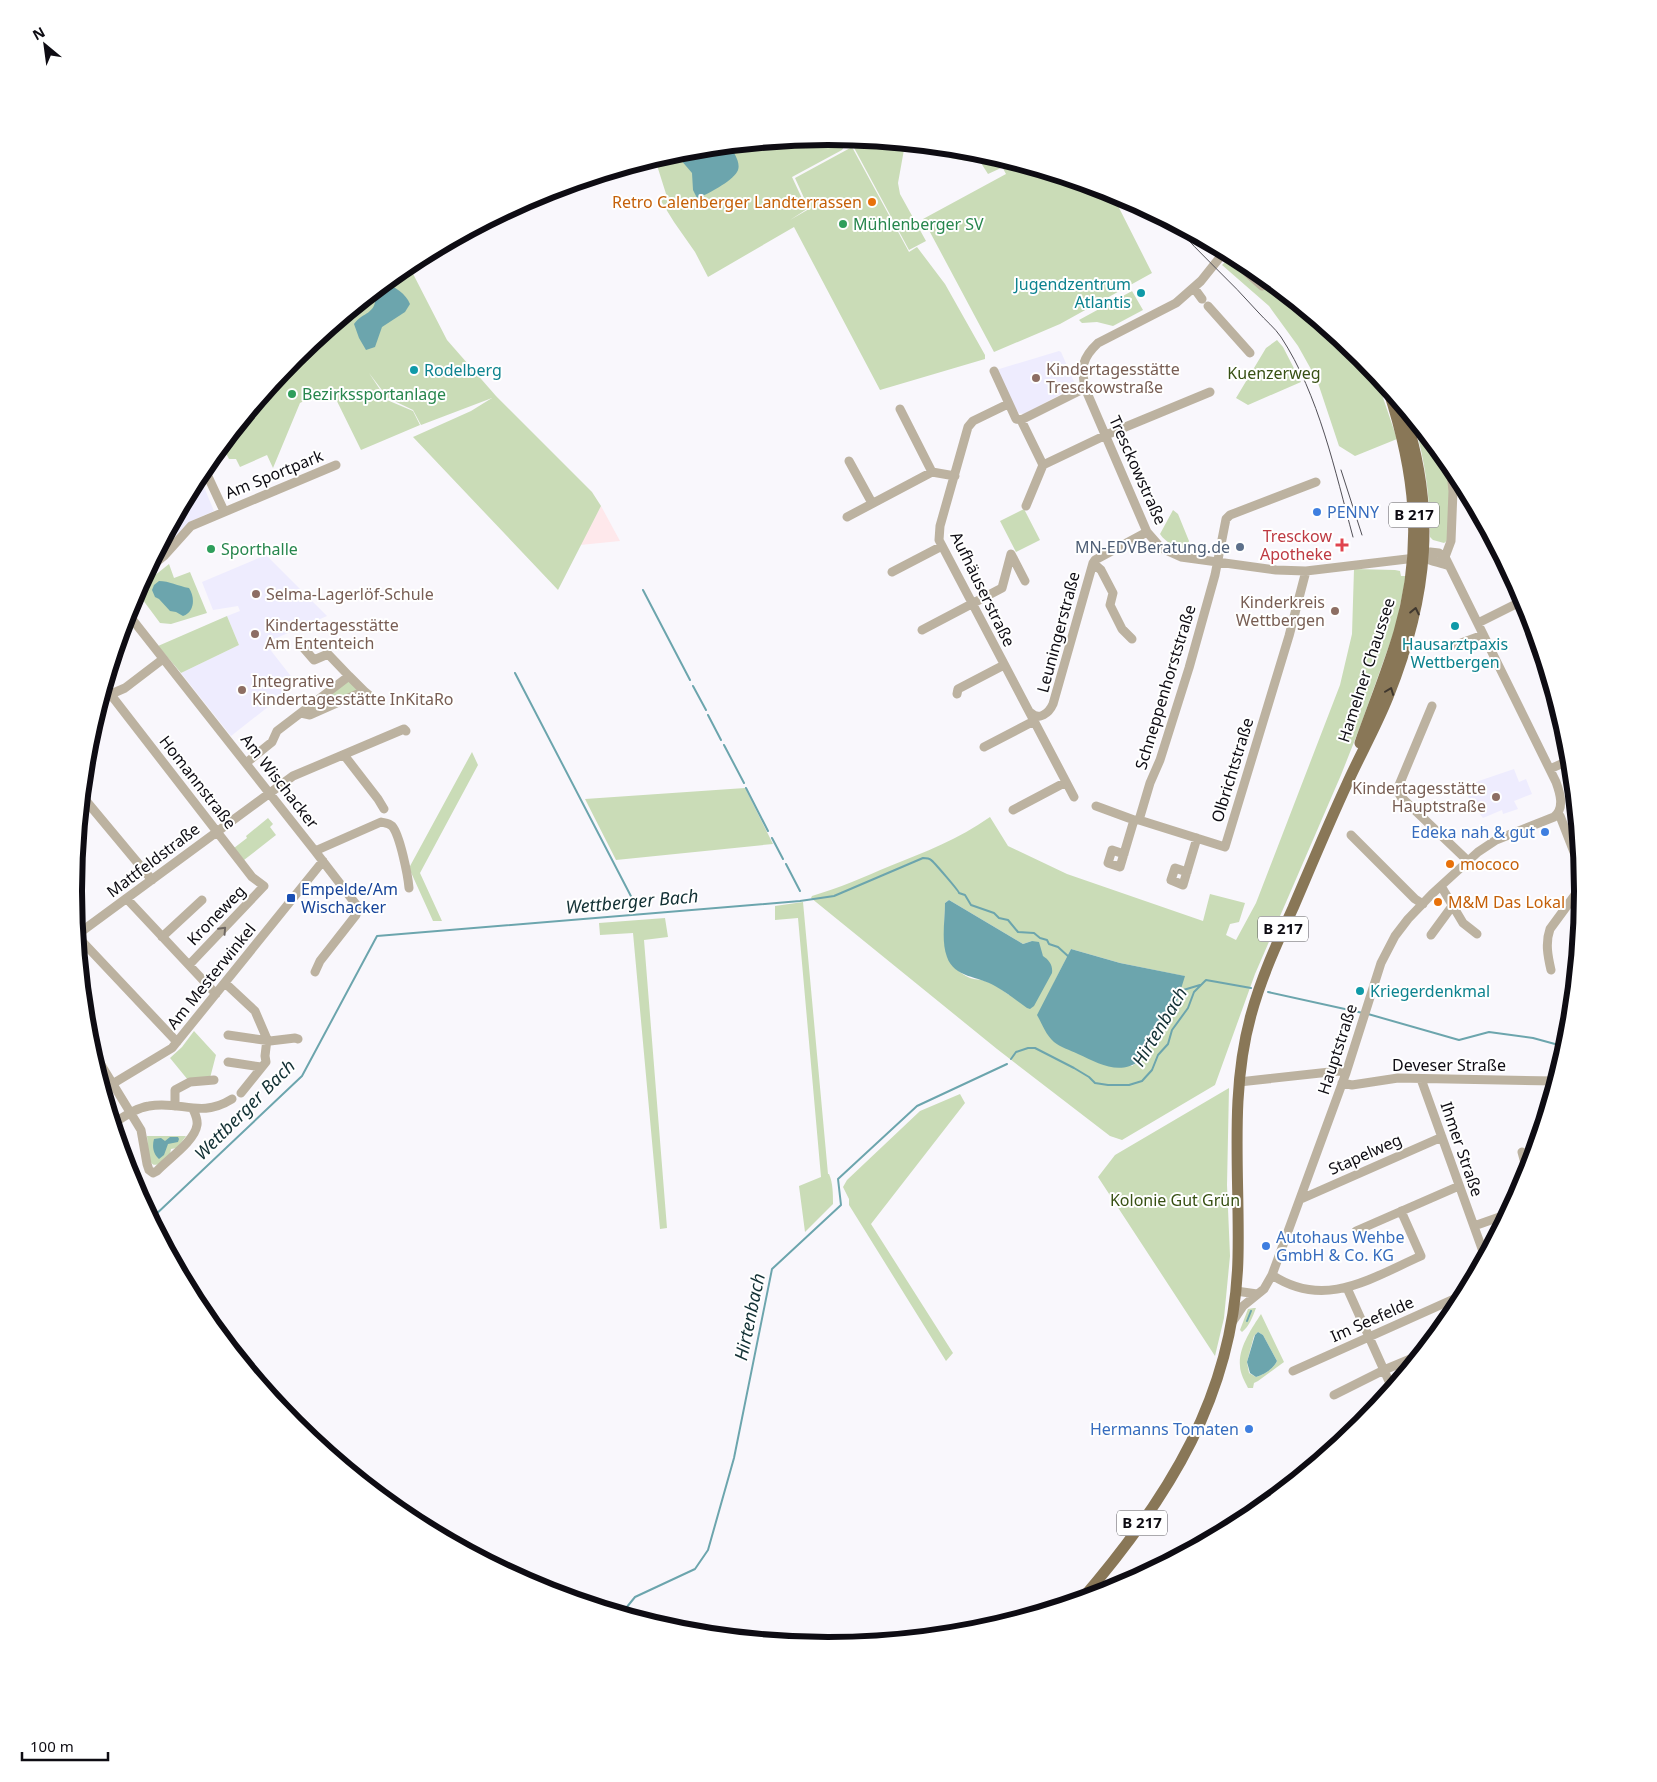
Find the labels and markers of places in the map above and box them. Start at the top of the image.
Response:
place label: Retro Calenberger Landterrassen [612,191,862,213]
marker: Retro Calenberger Landterrassen [866,196,878,208]
place label: Mühlenberger SV [853,213,984,235]
marker: Mühlenberger SV [837,218,849,230]
place label: Jugendzentrum Atlantis [1012,273,1131,313]
marker: Jugendzentrum Atlantis [1135,287,1147,299]
place label: Kindertagesstätte Tresckowstraße [1046,358,1180,398]
place label: Rodelberg [424,359,502,381]
marker: Rodelberg [408,364,420,376]
marker: Kindertagesstätte Tresckowstraße [1030,372,1042,384]
place label: Bezirkssportanlage [302,383,446,405]
marker: Bezirkssportanlage [286,388,298,400]
place label: PENNY [1327,501,1380,523]
marker: PENNY [1311,506,1323,518]
place label: Tresckow Apotheke [1260,525,1332,565]
place label: MN-EDVBeratung.de [1075,536,1230,558]
place label: Sporthalle [221,538,298,560]
marker: Tresckow Apotheke [1336,539,1348,551]
marker: MN-EDVBeratung.de [1234,541,1246,553]
marker: Sporthalle [205,543,217,555]
place label: Selma-Lagerlöf-Schule [266,583,434,605]
marker: Selma-Lagerlöf-Schule [250,588,262,600]
place label: Kinderkreis Wettbergen [1236,591,1325,631]
marker: Kinderkreis Wettbergen [1329,605,1341,617]
place label: Kindertagesstätte Am Ententeich [265,614,399,654]
marker: Hausarztpaxis Wettbergen [1449,620,1461,632]
marker: Kindertagesstätte Am Ententeich [249,628,261,640]
place label: Hausarztpaxis Wettbergen [1402,633,1508,673]
place label: Integrative Kindertagesstätte InKitaRo [252,670,454,710]
marker: Integrative Kindertagesstätte InKitaRo [236,684,248,696]
place label: Kindertagesstätte Hauptstraße [1352,777,1486,817]
marker: Kindertagesstätte Hauptstraße [1490,791,1502,803]
place label: Edeka nah & gut [1411,821,1535,843]
marker: Edeka nah & gut [1539,826,1551,838]
place label: mococo [1460,853,1519,875]
marker: mococo [1444,858,1456,870]
place label: Empelde/Am Wischacker [301,878,398,918]
place label: M&M Das Lokal [1448,891,1565,913]
marker: Empelde/Am Wischacker [285,892,297,904]
marker: M&M Das Lokal [1432,896,1444,908]
place label: Kriegerdenkmal [1370,980,1490,1002]
marker: Kriegerdenkmal [1354,985,1366,997]
place label: Autohaus Wehbe GmbH & Co. KG [1276,1226,1404,1266]
marker: Autohaus Wehbe GmbH & Co. KG [1260,1240,1272,1252]
place label: Hermanns Tomaten [1090,1418,1239,1440]
marker: Hermanns Tomaten [1243,1423,1255,1435]

